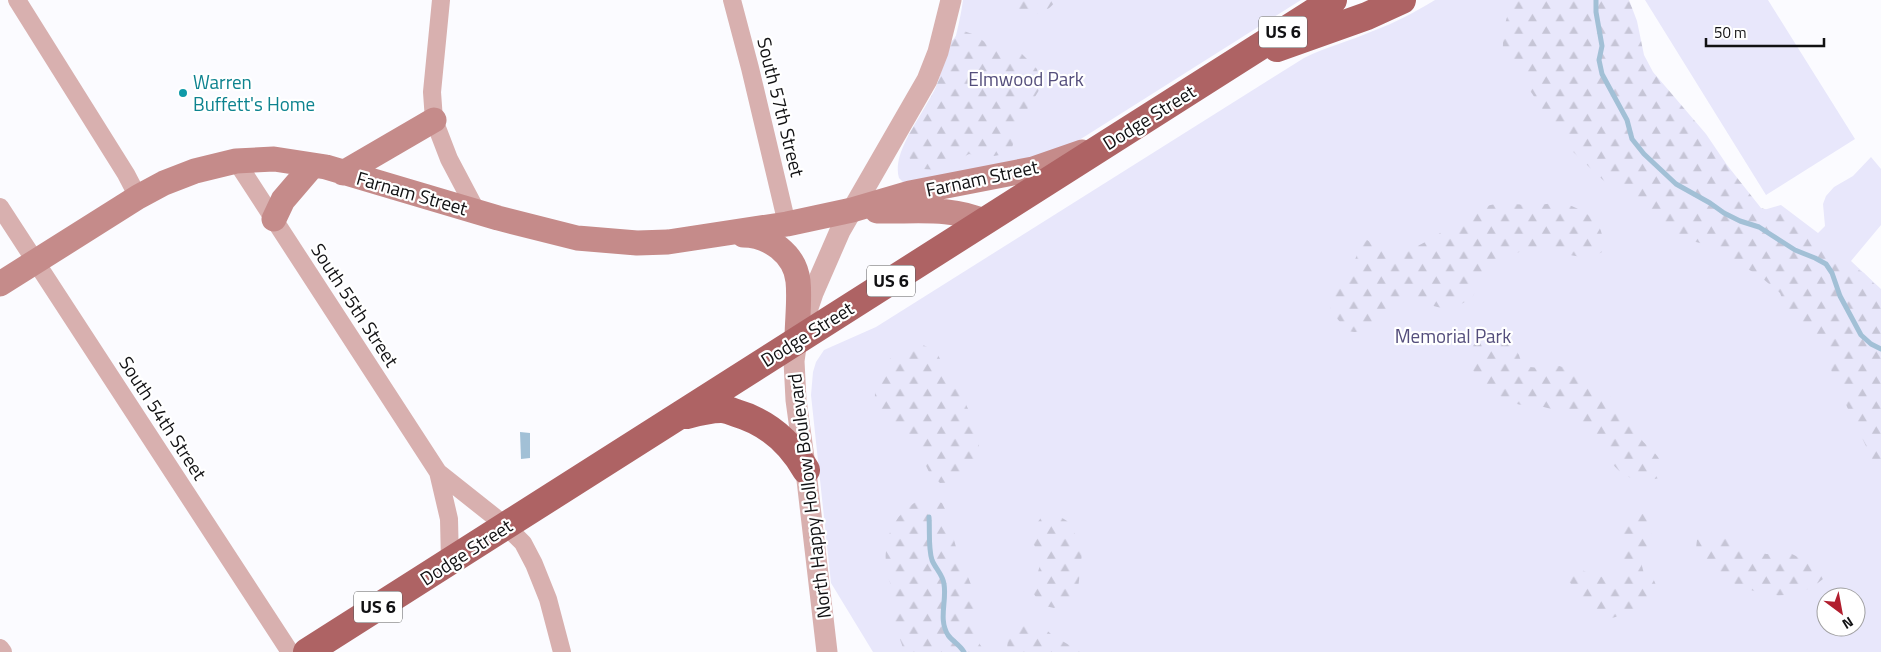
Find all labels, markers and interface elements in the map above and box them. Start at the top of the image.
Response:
scale bar [1706,15,1824,47]
road number: US 6 [1259,16,1307,48]
text: 50 m [1714,21,1747,44]
street label: South 57th Street [750,34,813,180]
park label: Elmwood Park [968,64,1084,93]
place label: Warren Buffett's Home [193,67,315,118]
street label: Dodge Street [1097,76,1201,157]
marker: Warren Buffett's Home [177,87,189,99]
street label: Farnam Street [923,151,1041,204]
street label: Farnam Street [353,163,471,222]
street label: South 55th Street [304,237,407,373]
road number: US 6 [867,266,915,296]
street label: Dodge Street [755,293,859,374]
park label: Memorial Park [1395,321,1511,350]
street label: South 54th Street [112,350,215,486]
street label: North Happy Hollow Boulevard [779,372,838,620]
street label: Dodge Street [414,511,518,592]
north arrow [1816,587,1866,637]
road number: US 6 [354,592,402,622]
text: N [1838,612,1858,635]

